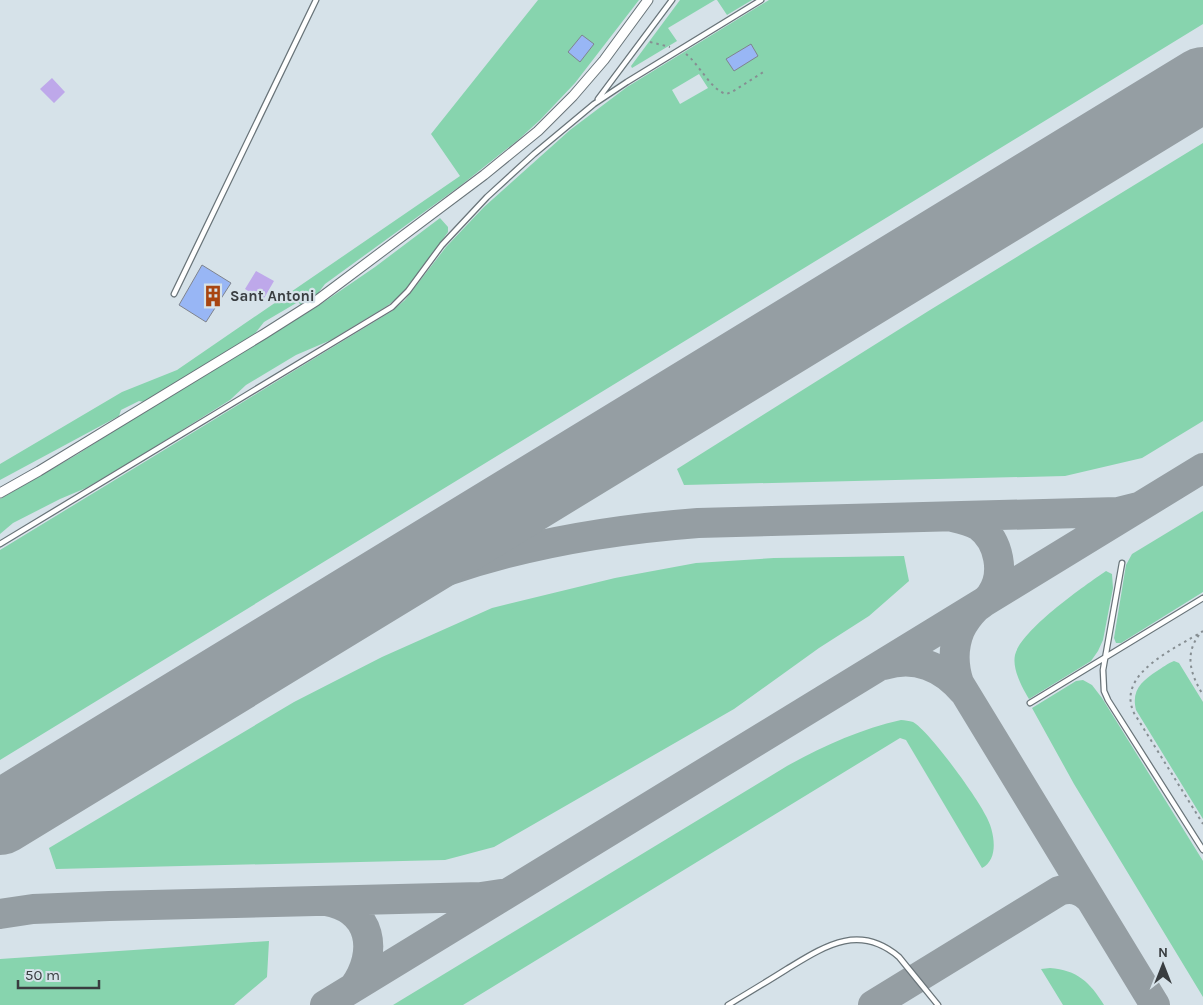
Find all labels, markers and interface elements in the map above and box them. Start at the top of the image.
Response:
building icon: Sant Antoni [200,283,226,309]
place label: Sant Antoni [230,287,315,305]
north arrow [1138,940,1188,990]
text: N [1158,944,1168,961]
scale bar [18,958,99,990]
text: 50 m [25,966,60,984]

